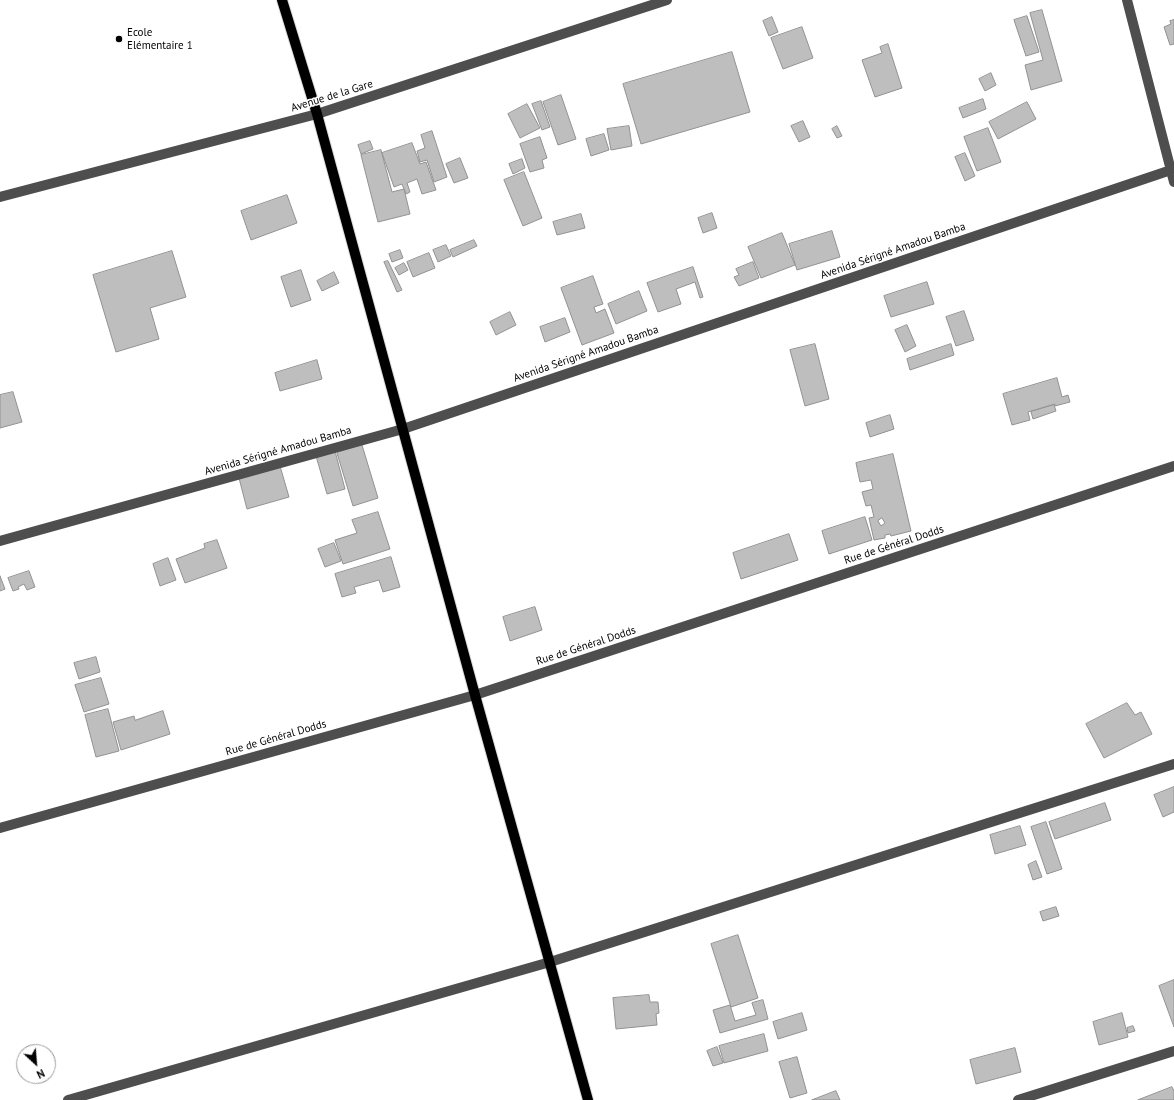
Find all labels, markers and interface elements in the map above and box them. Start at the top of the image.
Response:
place label: Ecole Elémentaire 1 [127,26,193,52]
marker: Ecole Elémentaire 1 [114,34,124,44]
street label: Avenue de la Gare [289,77,375,115]
street label: Avenida Sérigné Amadou Bamba [819,220,967,282]
street label: Avenida Sérigné Amadou Bamba [512,323,660,385]
street label: Avenida Sérigné Amadou Bamba [203,424,353,478]
street label: Rue de Général Dodds [842,523,946,567]
street label: Rue de Général Dodds [534,624,638,668]
street label: Rue de Général Dodds [224,717,328,759]
north arrow [16,1044,56,1084]
text: N [35,1066,47,1082]

